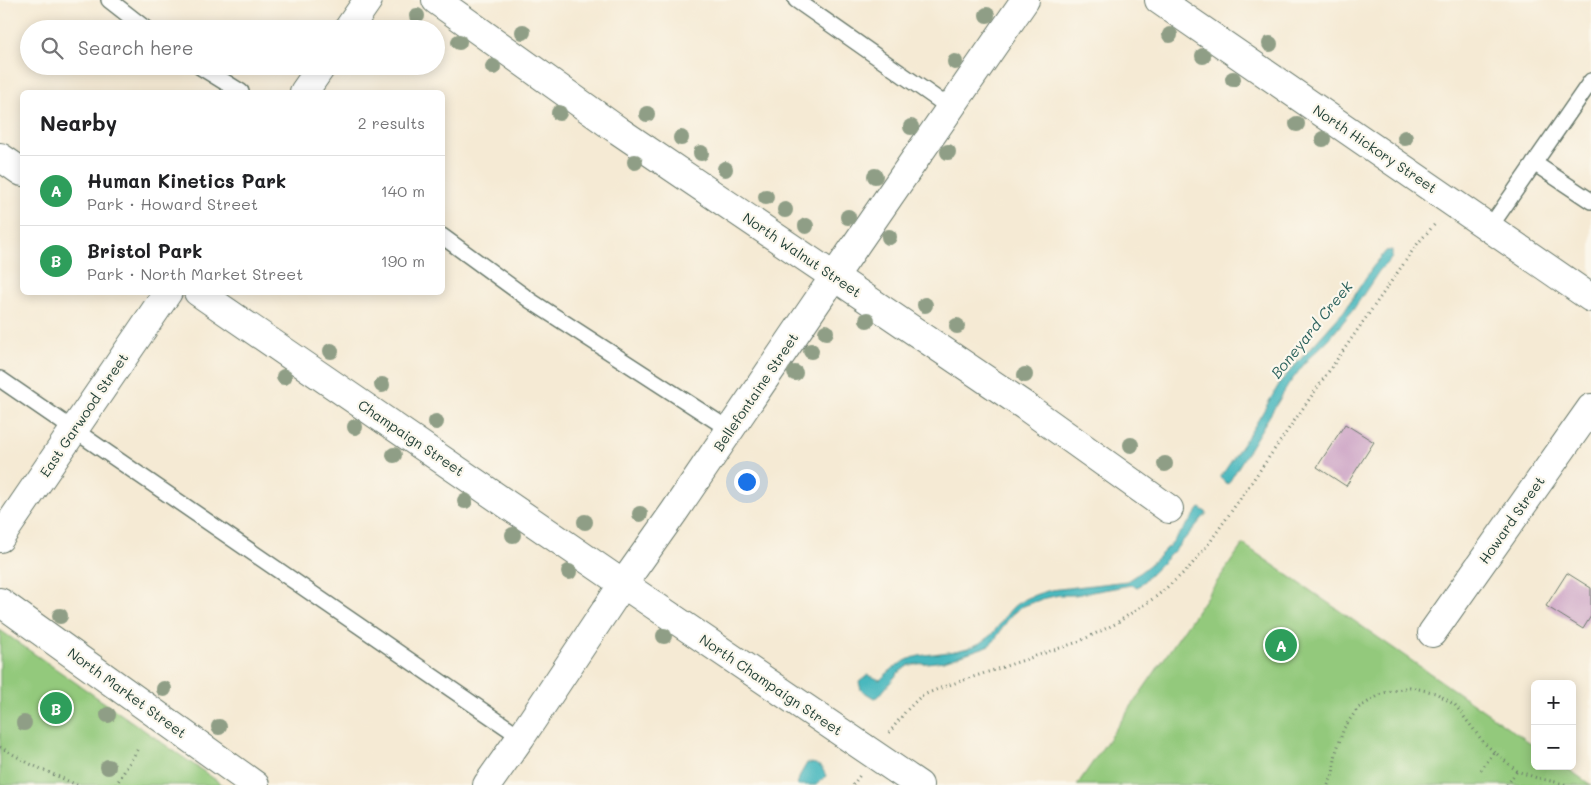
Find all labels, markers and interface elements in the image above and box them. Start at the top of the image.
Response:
search box [20,20,445,75]
icon: search [38,34,66,62]
text: Search here [78,35,194,60]
street label: North Hickory Street [1310,100,1441,197]
text: Nearby [40,109,117,136]
text: 2 results [358,112,425,133]
text: Human Kinetics Park [87,168,286,193]
text: A [50,180,62,201]
text: 140 m [381,180,425,201]
text: Park · Howard Street [87,193,258,214]
street label: North Walnut Street [739,208,865,301]
text: Bristol Park [87,238,202,263]
text: B [51,250,61,271]
text: 190 m [381,250,425,271]
text: Park · North Market Street [87,263,303,284]
water label: Boneyard Creek [1266,276,1357,382]
street label: Bellefontaine Street [709,329,802,455]
street label: East Garwood Street [35,349,132,480]
street label: Champaign Street [354,395,468,480]
your location [734,469,760,495]
street label: Howard Street [1474,472,1549,567]
pin: A [1265,626,1297,664]
street label: North Champaign Street [696,630,846,740]
street label: North Market Street [64,643,190,742]
map controls [1531,680,1576,770]
button: + [1531,680,1576,725]
pin: B [40,689,72,727]
button: − [1531,725,1576,770]

